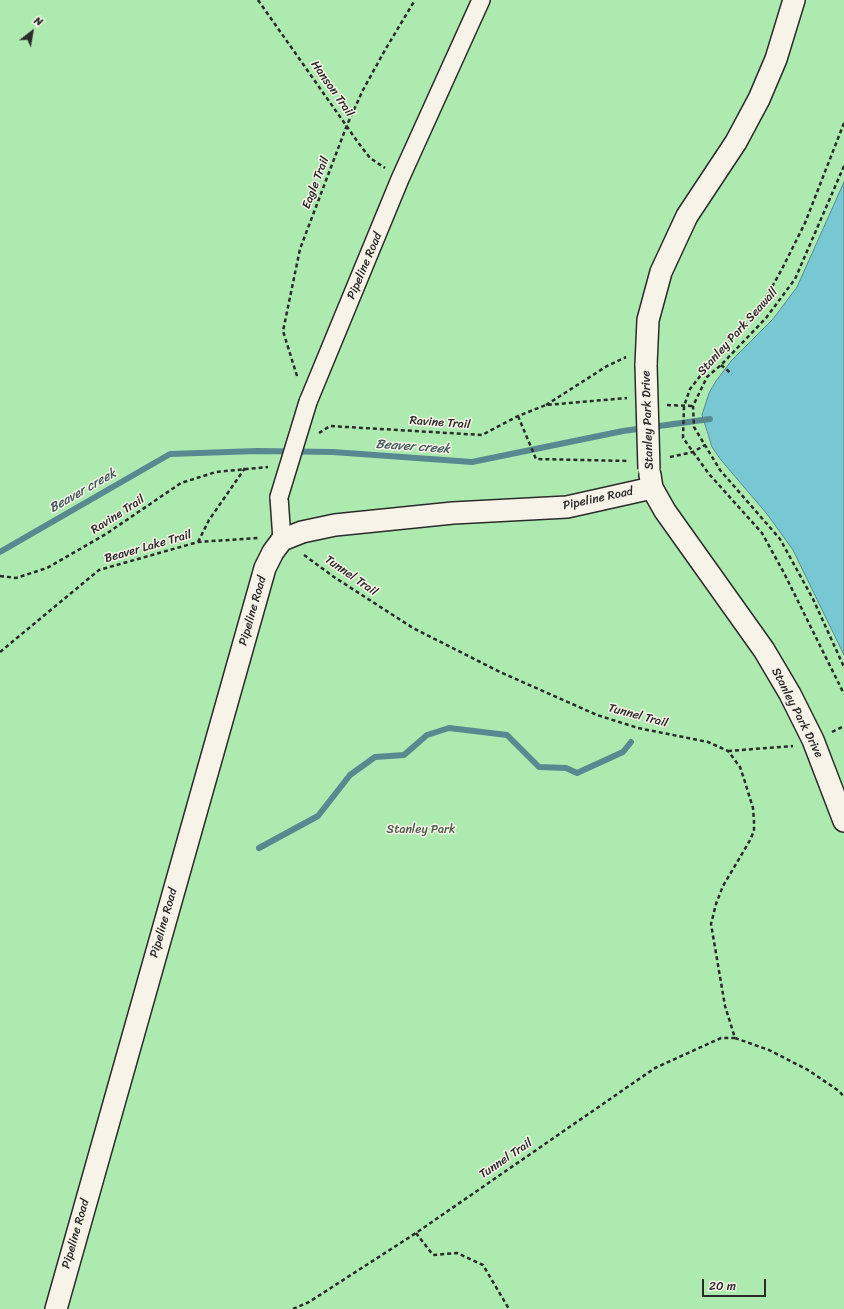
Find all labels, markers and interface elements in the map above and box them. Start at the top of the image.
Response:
text: N [30,11,47,31]
north arrow [12,12,52,52]
street label: Hanson Trail [307,58,357,120]
street label: Eagle Trail [299,155,333,211]
street label: Pipeline Road [344,230,386,302]
street label: Stanley Park Seawall [695,285,781,379]
street label: Stanley Park Drive [639,370,657,470]
street label: Ravine Trail [409,414,471,432]
water label: Beaver creek [375,437,451,457]
water label: Beaver creek [47,466,119,516]
street label: Pipeline Road [562,485,634,513]
street label: Ravine Trail [89,492,147,538]
street label: Beaver Lake Trail [103,528,193,566]
street label: Tunnel Trail [322,553,380,599]
street label: Pipeline Road [236,575,270,647]
street label: Stanley Park Drive [768,666,826,760]
street label: Tunnel Trail [607,701,669,731]
park label: Stanley Park [387,823,455,837]
street label: Pipeline Road [147,887,181,959]
street label: Tunnel Trail [477,1136,535,1182]
street label: Pipeline Road [59,1198,93,1270]
scale bar [704,1271,768,1297]
text: 20 m [709,1275,736,1297]

